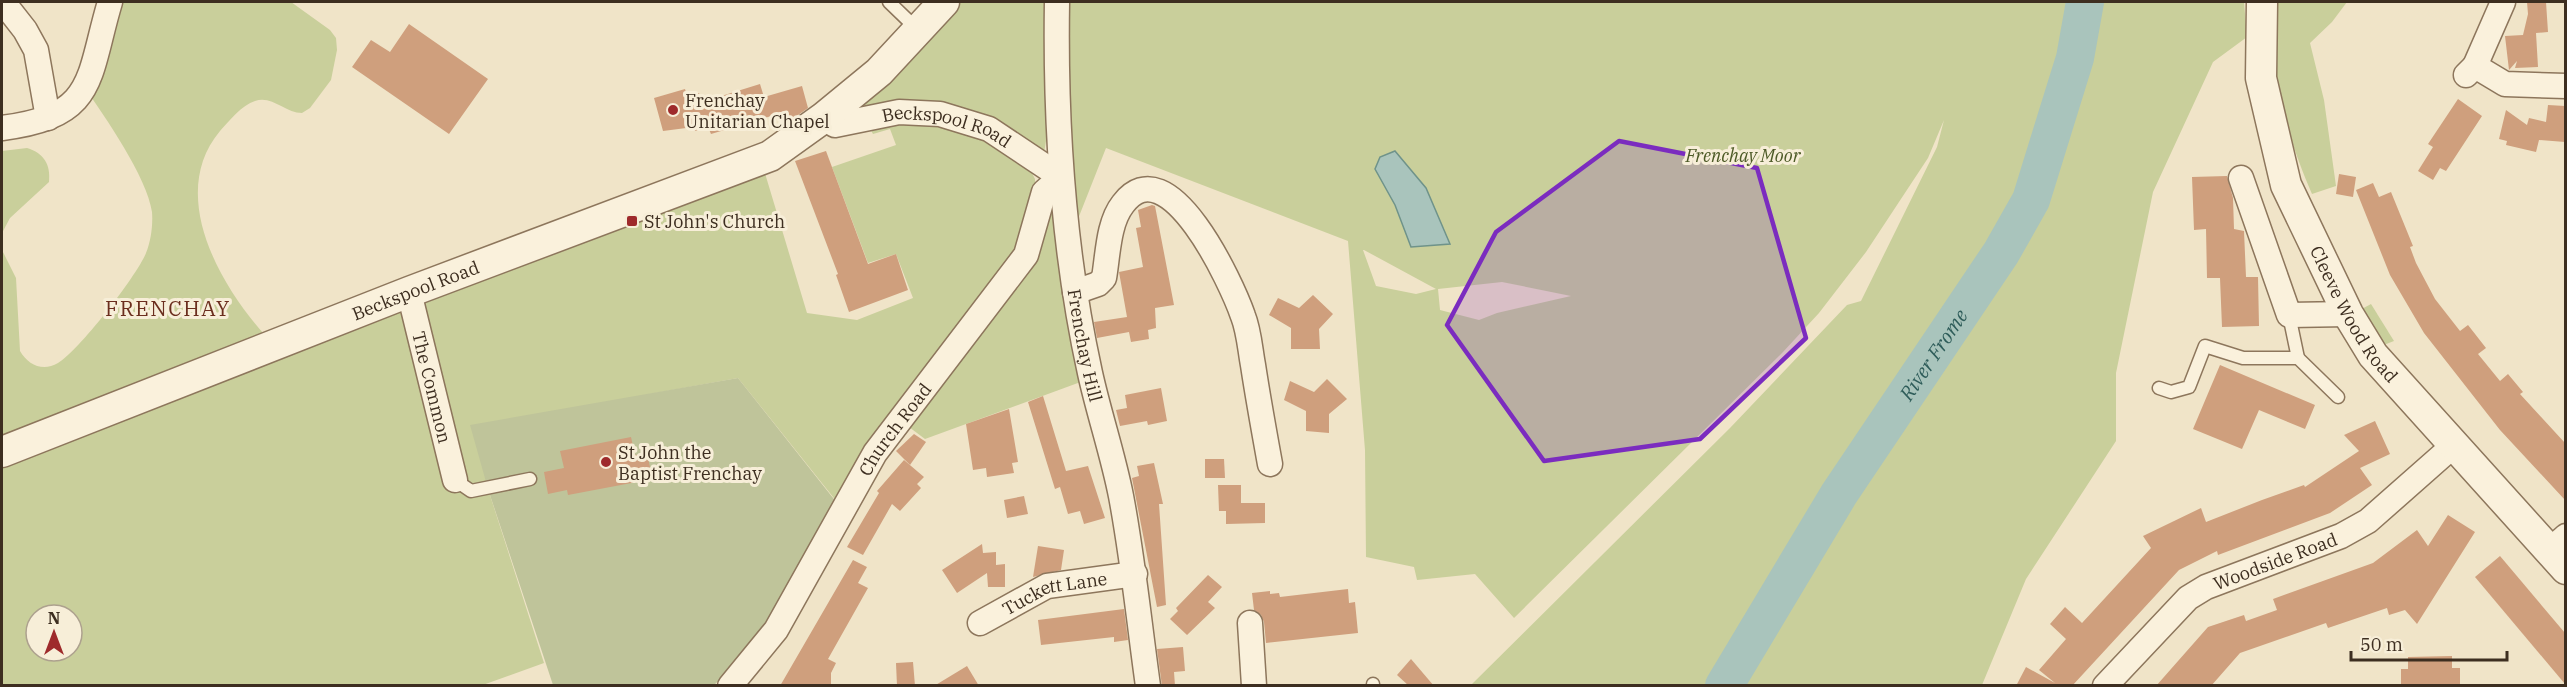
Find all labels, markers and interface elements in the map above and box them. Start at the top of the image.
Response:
place label: Frenchay Unitarian Chapel [685,89,830,133]
street label: Beckspool Road [880,100,1016,152]
marker: Frenchay Unitarian Chapel [666,103,680,117]
park label: Frenchay Moor [1684,144,1802,167]
place label: St John's Church [644,210,785,233]
marker: St John's Church [625,214,639,228]
street label: Cleeve Wood Road [2305,242,2403,387]
street label: Beckspool Road [348,255,482,325]
street label: Frenchay Hill [1063,287,1108,404]
district label: FRENCHAY [105,294,231,322]
water label: River Frome [1892,303,1973,406]
street label: The Common [408,329,457,446]
street label: Church Road [853,378,936,480]
place label: St John the Baptist Frenchay [618,441,762,485]
marker: St John the Baptist Frenchay [599,455,613,469]
street label: Woodside Road [2210,527,2340,595]
street label: Tuckett Lane [998,566,1109,620]
north arrow [24,603,84,663]
text: N [48,608,60,628]
scale bar [2351,624,2507,662]
text: 50 m [2360,633,2403,656]

